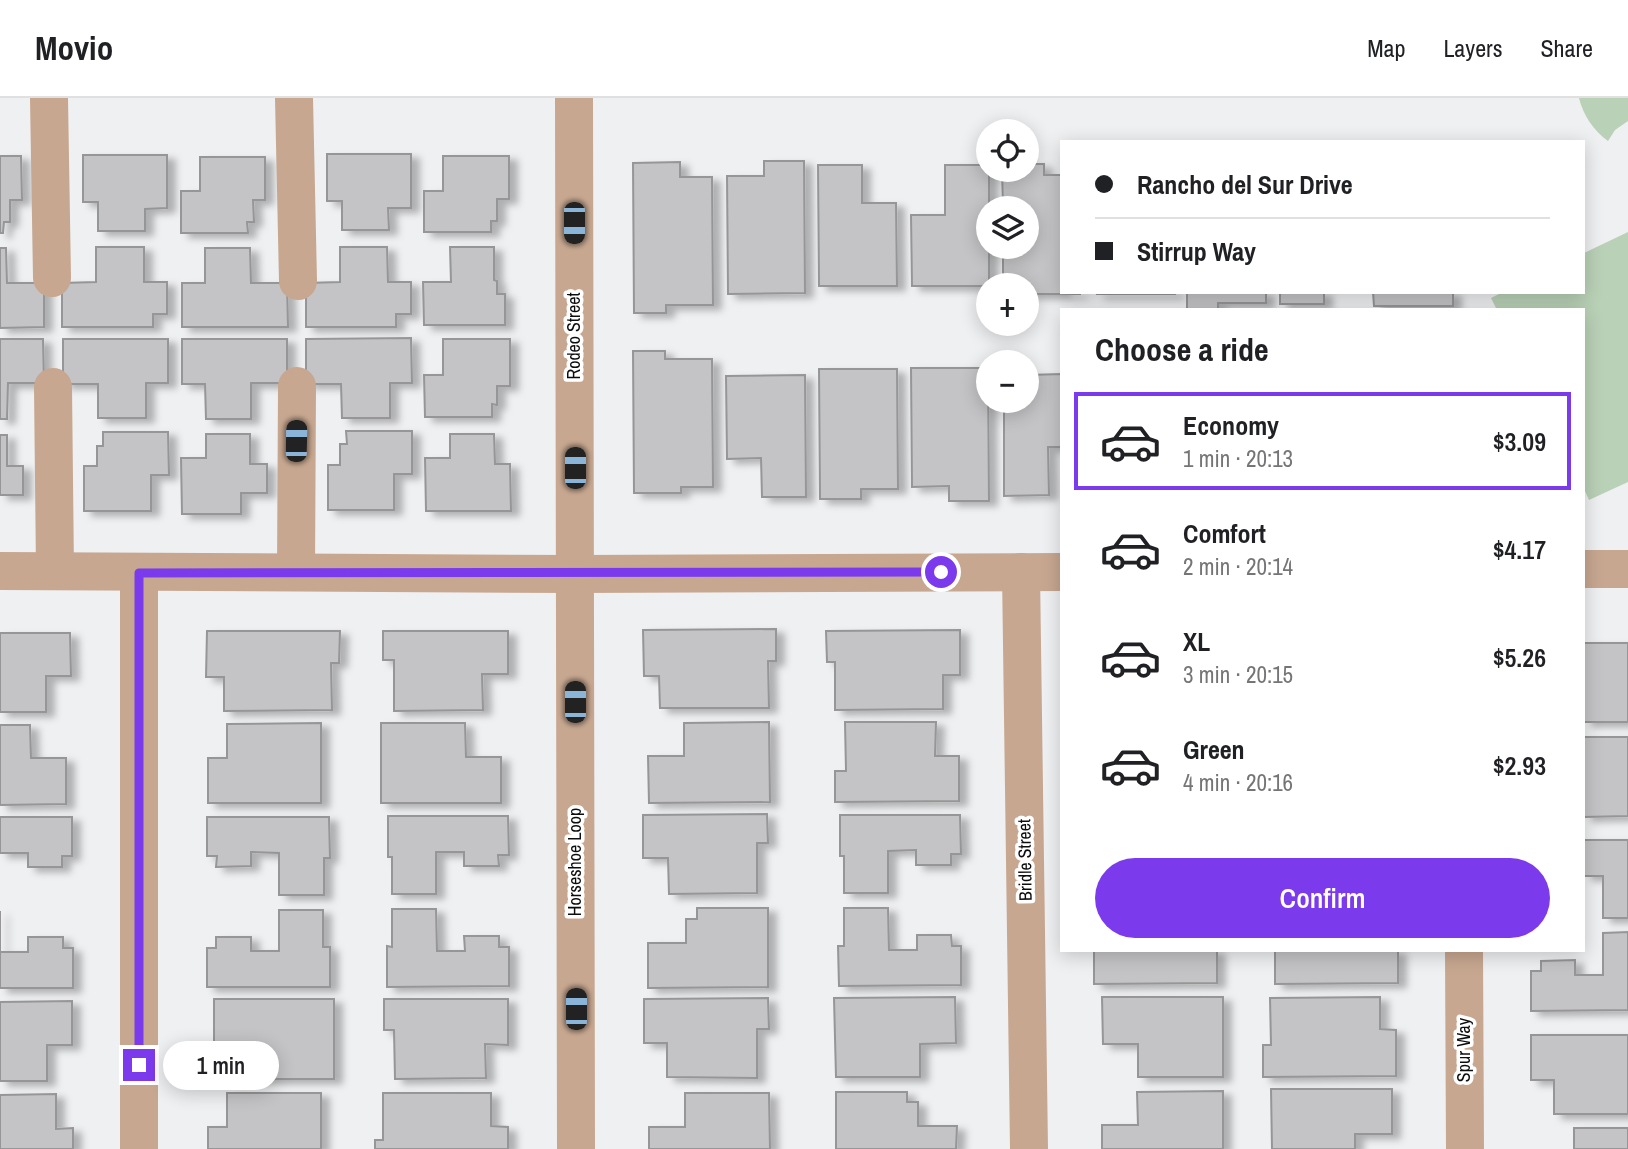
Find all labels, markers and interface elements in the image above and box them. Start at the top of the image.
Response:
text: Movio [35,26,113,70]
text: Map [1367,32,1405,64]
text: Layers [1443,32,1502,64]
text: Share [1540,32,1593,64]
map controls [976,119,1039,413]
button: locate [976,119,1039,182]
text: Rancho del Sur Drive [1137,167,1353,202]
button: layers [976,196,1039,259]
car [564,202,585,244]
text: Stirrup Way [1137,234,1256,269]
button: + [976,273,1039,336]
street label: Rodeo Street [561,293,586,379]
text: Choose a ride [1095,328,1269,371]
button: − [976,350,1039,413]
text: Economy [1183,408,1279,443]
icon: car [1099,410,1162,473]
car [286,420,307,462]
text: $3.09 [1493,424,1546,459]
text: 1 min · 20:13 [1183,443,1293,474]
car [565,447,586,489]
text: Comfort [1183,516,1266,551]
icon: car [1099,518,1162,581]
text: $4.17 [1493,532,1546,567]
text: 2 min · 20:14 [1183,551,1293,582]
route start [925,556,957,588]
text: XL [1183,624,1210,659]
icon: car [1099,626,1162,689]
text: $5.26 [1493,640,1546,675]
text: 3 min · 20:15 [1183,659,1293,690]
car [565,681,586,723]
text: Green [1183,732,1245,767]
icon: car [1099,734,1162,797]
text: $2.93 [1493,748,1546,783]
text: 4 min · 20:16 [1183,767,1293,798]
street label: Horseshoe Loop [562,808,587,916]
street label: Bridle Street [1011,819,1038,901]
button: Confirm [1095,858,1550,938]
car [566,988,587,1030]
street label: Spur Way [1451,1017,1476,1082]
callout: 1 min [164,1040,279,1090]
route end [123,1049,155,1081]
text: 1 min [197,1050,245,1081]

